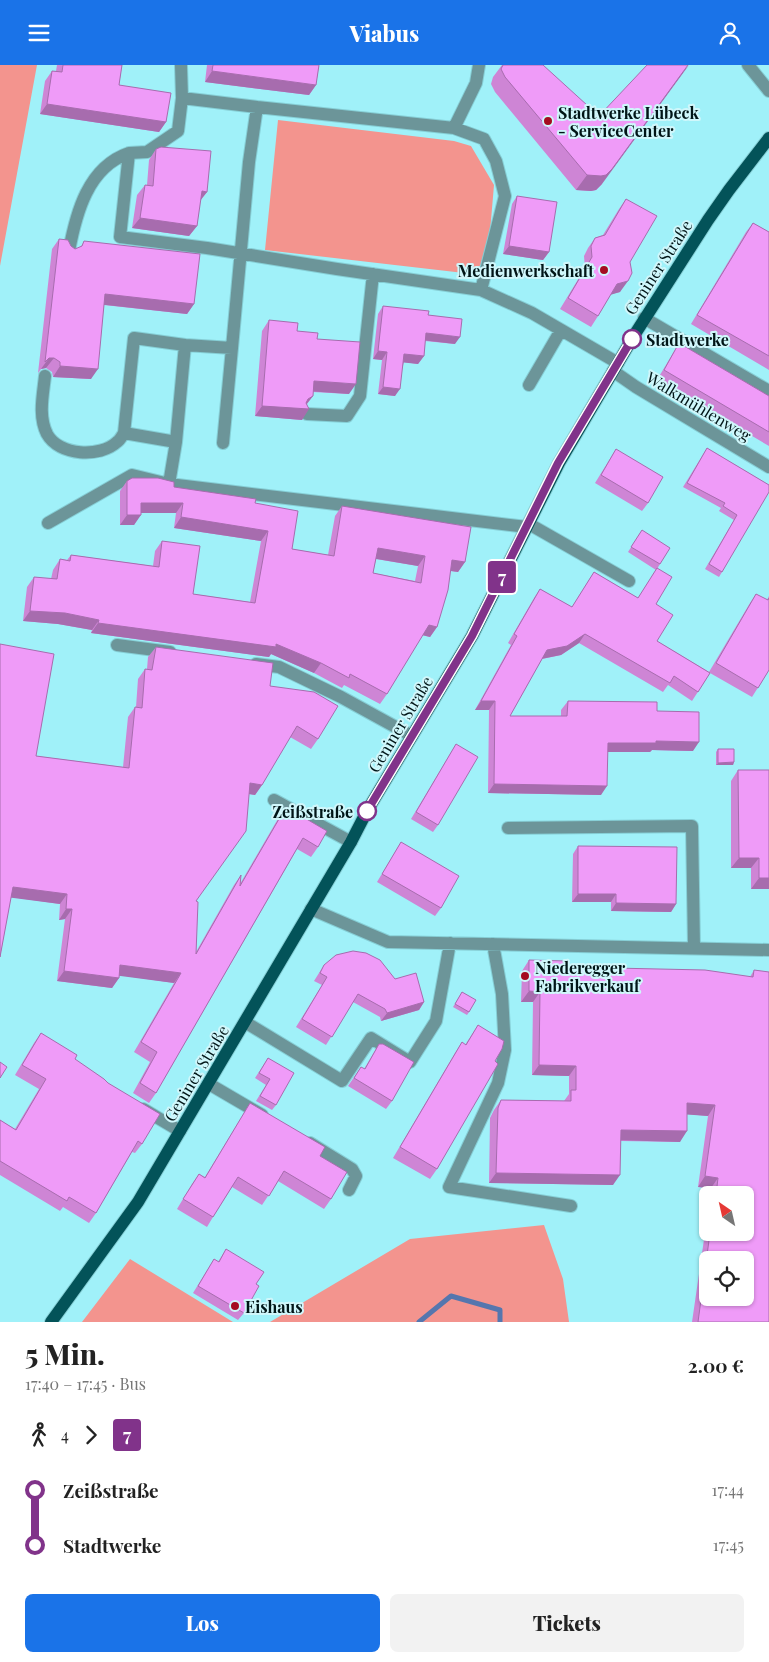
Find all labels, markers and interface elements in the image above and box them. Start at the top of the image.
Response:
text: Viabus [350,18,419,48]
icon: menu [25,19,53,47]
icon: person [716,19,744,47]
place label: Stadtwerke Lübeck - ServiceCenter [558,102,699,141]
marker: Stadtwerke Lübeck - ServiceCenter [542,115,554,127]
street label: Geniner Straße [620,216,696,318]
place label: Medienwerkschaft [458,260,594,281]
marker: Medienwerkschaft [598,264,610,276]
marker: Stadtwerke [622,329,642,349]
place label: Stadtwerke [646,329,729,350]
street label: Walkmühlenweg [642,366,756,446]
line badge: 7 [486,561,518,593]
text: 7 [498,565,506,589]
street label: Geniner Straße [363,672,437,776]
place label: Zeißstraße [272,801,353,822]
marker: Zeißstraße [357,801,377,821]
place label: Niederegger Fabrikverkauf [535,957,641,996]
marker: Niederegger Fabrikverkauf [519,970,531,982]
street label: Geniner Straße [159,1021,233,1125]
north arrow [699,1186,754,1241]
map controls [699,1186,754,1306]
button: locate [699,1251,754,1306]
place label: Eishaus [245,1296,303,1317]
marker: Eishaus [229,1300,241,1312]
text: 5 Min. [25,1335,105,1372]
text: 2.00 € [688,1352,744,1378]
text: 17:40 – 17:45 · Bus [25,1373,146,1394]
icon: walk [25,1421,53,1449]
icon: forward [77,1421,105,1449]
text: 7 [123,1423,131,1447]
text: 4 [61,1424,69,1445]
text: Zeißstraße [63,1477,159,1503]
text: 17:44 [712,1479,744,1500]
text: Stadtwerke [63,1532,161,1558]
text: 17:45 [713,1534,744,1555]
button: Los [25,1594,380,1652]
button: Tickets [390,1594,744,1652]

